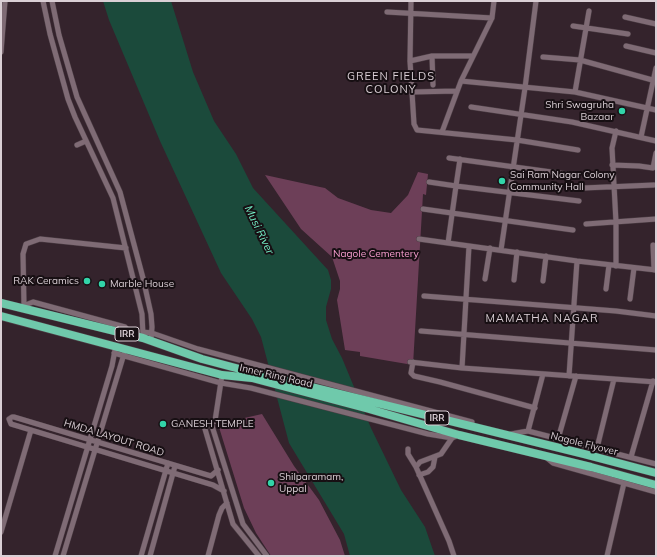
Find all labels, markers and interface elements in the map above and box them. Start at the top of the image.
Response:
district label: GREEN FIELDS COLONY [347,70,435,96]
place label: Shri Swagruha Bazaar [545,99,614,122]
marker: Shri Swagruha Bazaar [617,106,627,116]
place label: Sai Ram Nagar Colony Community Hall [510,169,615,192]
marker: Sai Ram Nagar Colony Community Hall [497,176,507,186]
water label: Musi River [242,203,276,257]
park label: Nagole Cementery [333,248,419,260]
place label: RAK Ceramics [13,275,79,287]
marker: RAK Ceramics [82,276,92,286]
place label: Marble House [110,278,174,290]
marker: Marble House [97,279,107,289]
district label: MAMATHA NAGAR [485,312,599,326]
road number: IRR [115,327,139,341]
street label: Inner Ring Road [238,362,314,390]
road number: IRR [425,411,449,425]
street label: HMDA LAYOUT ROAD [62,417,166,459]
place label: GANESH TEMPLE [171,418,254,430]
marker: GANESH TEMPLE [158,419,168,429]
street label: Nagole Flyover [549,430,619,458]
place label: Shilparamam, Uppal [279,471,343,494]
marker: Shilparamam, Uppal [266,478,276,488]

